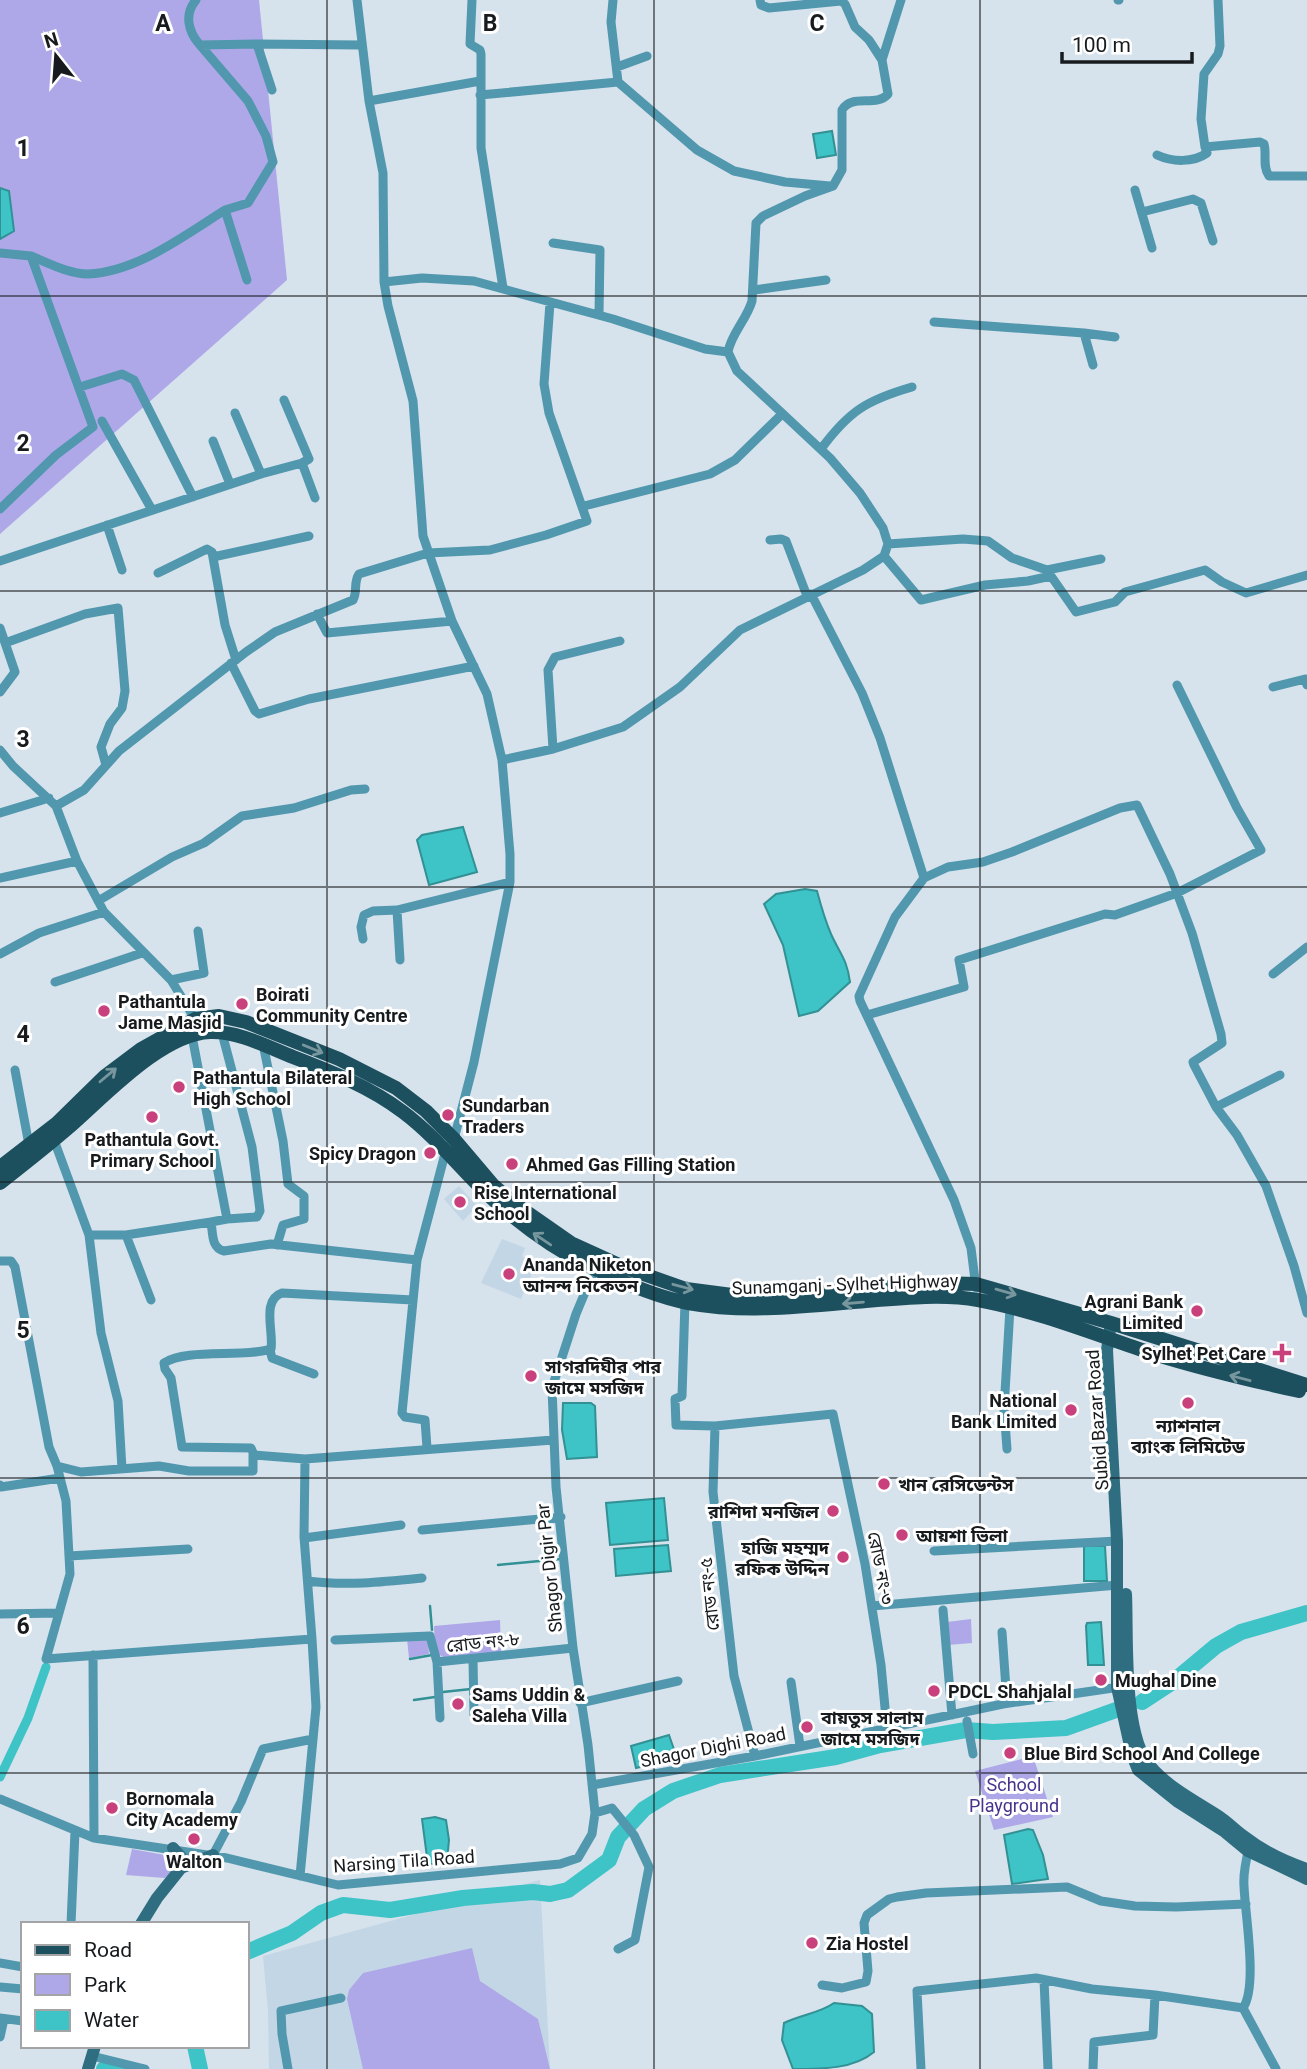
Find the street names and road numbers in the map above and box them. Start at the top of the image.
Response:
street label: Sunamganj - Sylhet Highway [731,1270,959,1298]
street label: Subid Bazar Road [1082,1349,1112,1491]
street label: Shagor Digir Par [532,1502,566,1634]
street label: রোড নং-৩ [864,1530,898,1606]
street label: রোড নং-৫ [695,1556,723,1632]
street label: রোড নং-৮ [445,1628,521,1656]
street label: Shagor Dighi Road [639,1723,787,1771]
street label: Narsing Tila Road [333,1846,475,1876]

